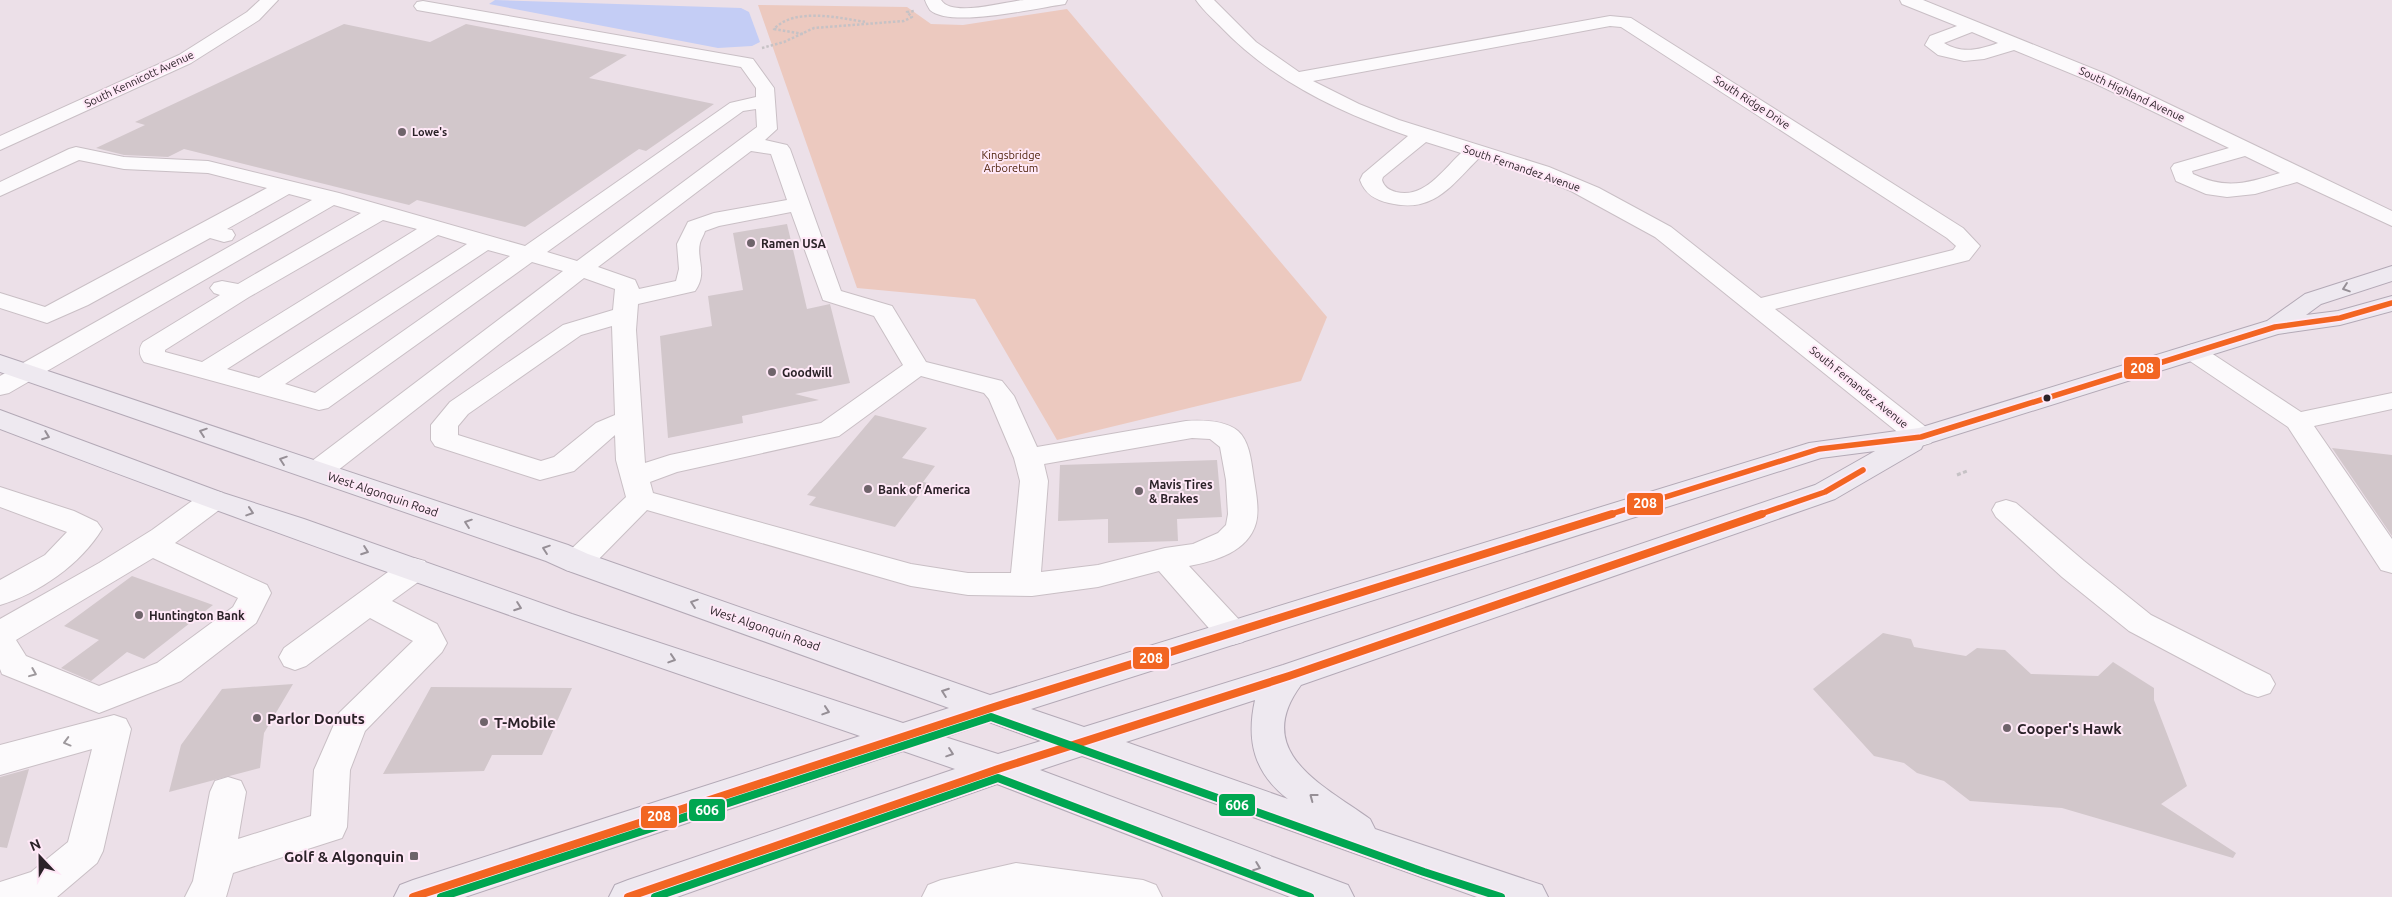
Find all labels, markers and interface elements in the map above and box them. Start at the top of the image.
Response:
street label: South Kennicott Avenue [82,48,196,110]
street label: South Highland Avenue [2077,64,2187,124]
street label: South Ridge Drive [1712,73,1792,131]
marker: Lowe's [396,126,408,138]
place label: Lowe's [412,126,447,138]
street label: South Fernandez Avenue [1462,142,1582,194]
park label: Kingsbridge Arboretum [981,149,1041,174]
marker: Ramen USA [745,237,757,249]
place label: Ramen USA [761,237,827,250]
one-way arrow [2342,283,2351,293]
street label: South Fernandez Avenue [1807,344,1911,430]
line badge: 208 [2123,356,2161,380]
text: 208 [2130,360,2154,376]
marker: Goodwill [766,366,778,378]
place label: Goodwill [782,366,832,379]
unlabelled marker [2042,393,2052,403]
one-way arrow [199,428,208,438]
one-way arrow [41,430,49,440]
one-way arrow [280,455,288,465]
street label: West Algonquin Road [326,469,440,519]
place label: Mavis Tires & Brakes [1149,478,1213,505]
marker: Bank of America [862,483,874,495]
place label: Bank of America [878,483,970,496]
marker: Mavis Tires & Brakes [1133,485,1145,497]
line badge: 208 [1626,492,1664,516]
text: 208 [1633,495,1657,511]
one-way arrow [245,506,253,516]
one-way arrow [464,519,472,529]
one-way arrow [542,545,551,555]
one-way arrow [361,546,369,556]
one-way arrow [691,599,699,609]
one-way arrow [513,601,522,611]
street label: West Algonquin Road [708,603,822,653]
marker: Huntington Bank [133,609,145,621]
place label: Huntington Bank [149,609,245,622]
line badge: 208 [1132,646,1170,670]
text: 208 [1139,650,1163,666]
one-way arrow [667,653,676,663]
one-way arrow [28,667,36,677]
one-way arrow [941,688,950,698]
one-way arrow [822,705,830,715]
place label: Parlor Donuts [267,710,365,727]
marker: Parlor Donuts [251,712,263,724]
place label: T-Mobile [494,714,556,731]
marker: T-Mobile [478,716,490,728]
place label: Cooper's Hawk [2017,720,2122,737]
marker: Cooper's Hawk [2001,722,2013,734]
one-way arrow [63,736,72,747]
one-way arrow [945,747,954,757]
line badge: 606 [1218,793,1256,817]
one-way arrow [1309,794,1319,803]
text: 606 [1225,797,1249,813]
line badge: 606 [688,798,726,822]
text: 606 [695,802,719,818]
line badge: 208 [640,805,678,829]
text: 208 [647,808,671,824]
north arrow [15,832,65,882]
text: N [27,836,43,854]
place label: Golf & Algonquin [284,848,404,865]
marker: Golf & Algonquin [408,850,420,862]
one-way arrow [1252,861,1261,871]

